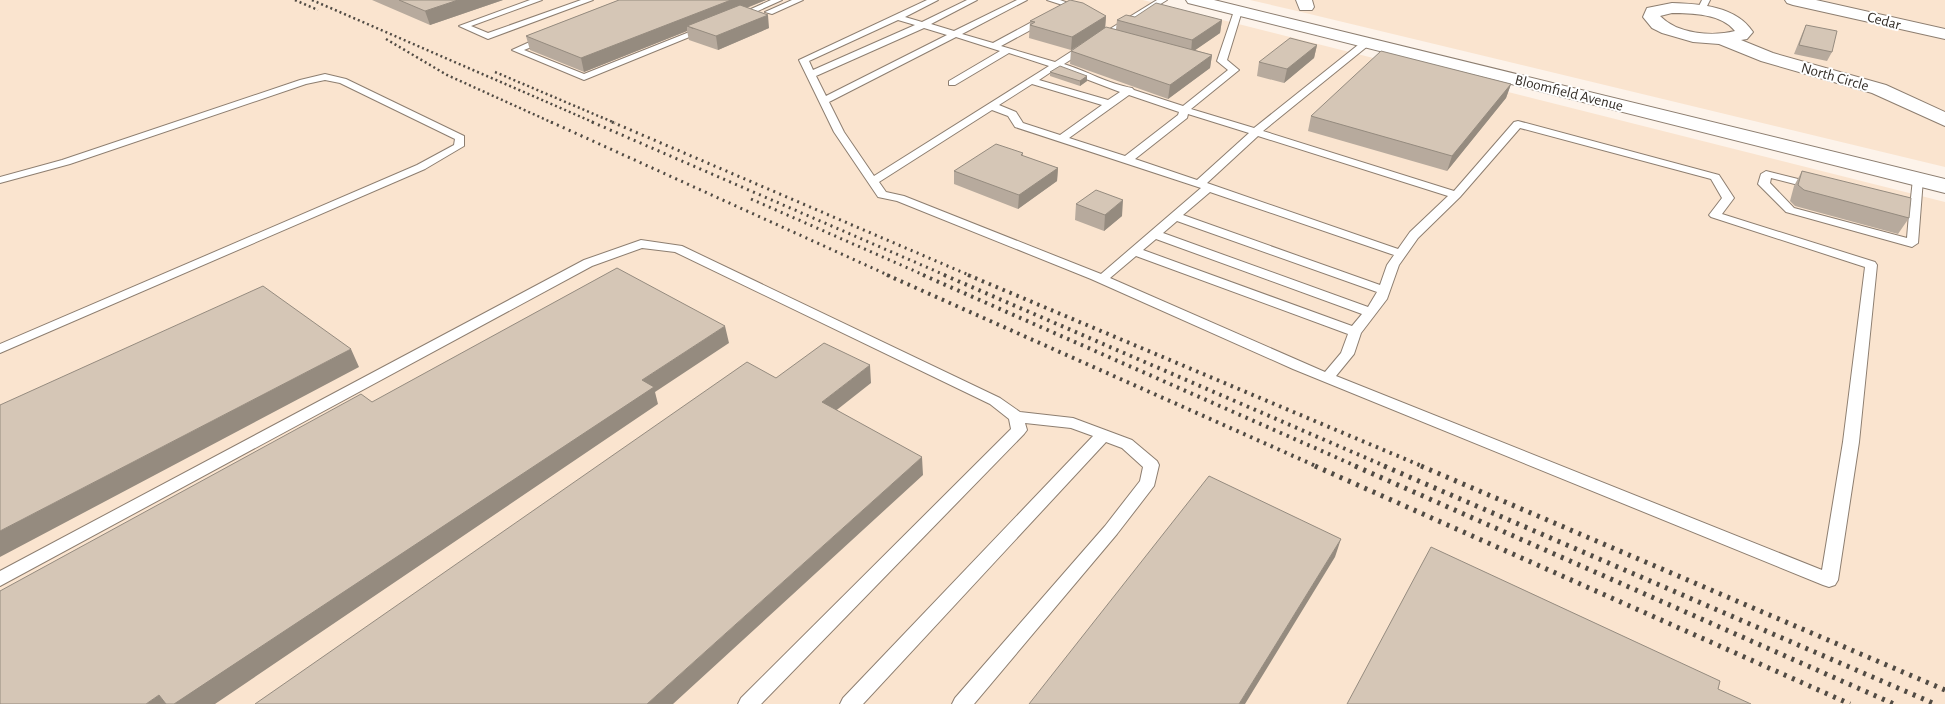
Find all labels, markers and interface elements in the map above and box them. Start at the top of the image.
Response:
street label: Cedar [1866,9,1902,33]
street label: North Circle [1799,60,1871,94]
street label: Bloomfield Avenue [1513,72,1625,114]

